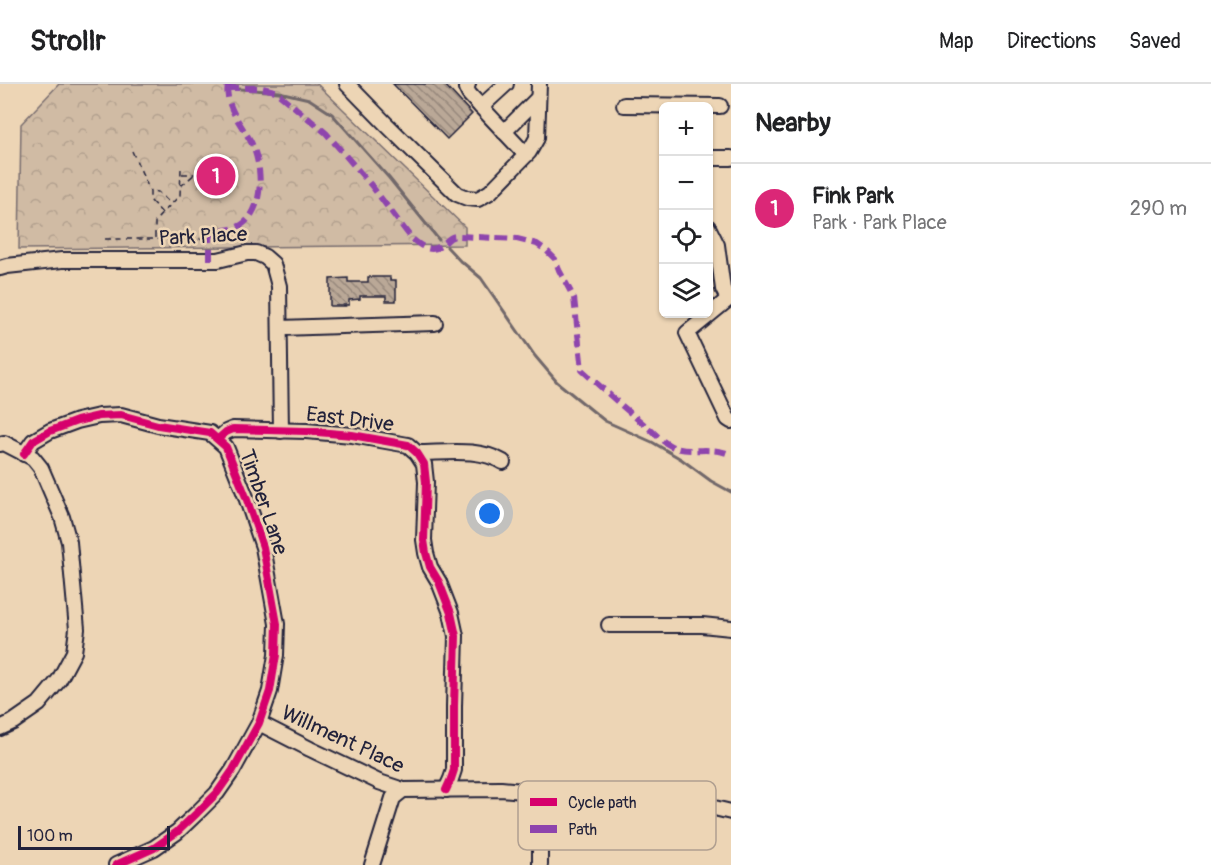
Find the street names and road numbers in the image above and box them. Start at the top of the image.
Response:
street label: Park Place [158,221,249,252]
street label: East Drive [305,401,396,438]
street label: Timber Lane [233,446,294,559]
street label: Willment Place [277,699,409,780]

